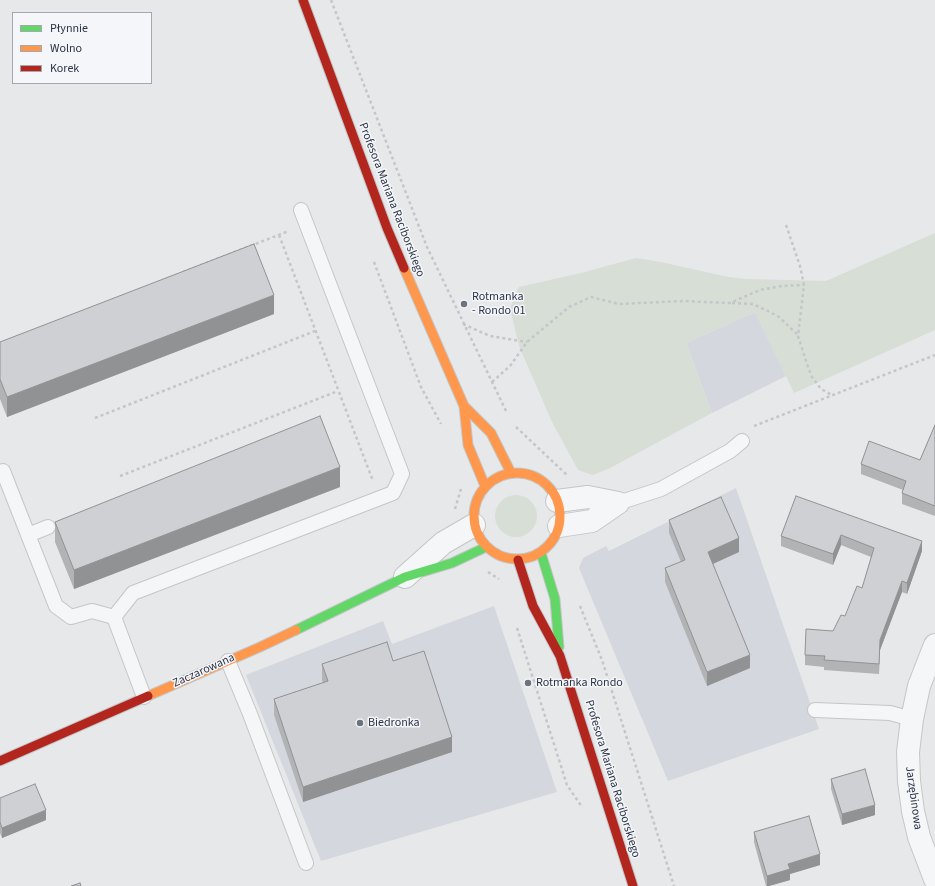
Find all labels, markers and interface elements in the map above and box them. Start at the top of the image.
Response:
legend [12,12,152,84]
text: Płynnie [50,20,88,37]
text: Wolno [50,40,82,57]
text: Korek [50,60,79,77]
street label: Profesora Mariana Raciborskiego [355,121,427,279]
place label: Rotmanka - Rondo 01 [472,290,525,318]
marker: Rotmanka - Rondo 01 [459,299,469,309]
street label: Zaczarowana [171,651,237,691]
place label: Rotmanka Rondo [536,676,623,690]
marker: Rotmanka Rondo [523,678,533,688]
street label: Profesora Mariana Raciborskiego [581,698,643,860]
place label: Biedronka [368,716,420,730]
marker: Biedronka [355,718,365,728]
street label: Jarzębinowa [901,765,925,831]

